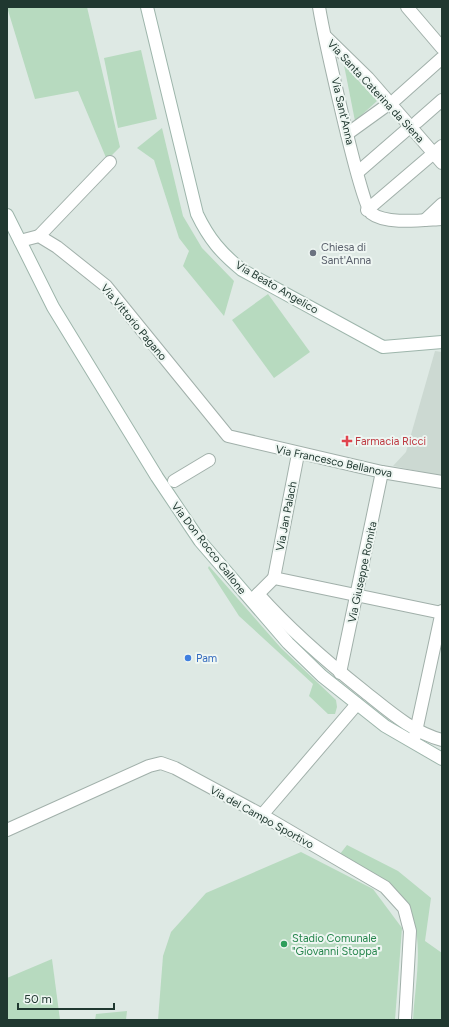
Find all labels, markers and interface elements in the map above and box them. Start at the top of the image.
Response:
street label: Via Santa Caterina da Siena [325,37,427,145]
street label: Via Sant'Anna [328,76,357,146]
place label: Chiesa di Sant'Anna [321,241,371,267]
marker: Chiesa di Sant'Anna [308,248,318,258]
street label: Via Beato Angelico [233,258,320,316]
street label: Via Vittorio Pagano [98,282,169,363]
place label: Farmacia Ricci [355,435,426,448]
marker: Farmacia Ricci [342,436,352,446]
street label: Via Francesco Bellanova [274,443,393,480]
street label: Via Jan Palach [273,480,300,552]
street label: Via Don Rocco Gallone [169,500,248,597]
street label: Via Giuseppe Romita [345,520,380,624]
place label: Pam [196,652,217,665]
marker: Pam [183,653,193,663]
street label: Via del Campo Sportivo [208,783,316,851]
place label: Stadio Comunale "Giovanni Stoppa" [292,932,381,958]
marker: Stadio Comunale "Giovanni Stoppa" [279,939,289,949]
scale bar [18,985,114,1011]
text: 50 m [24,992,52,1006]

